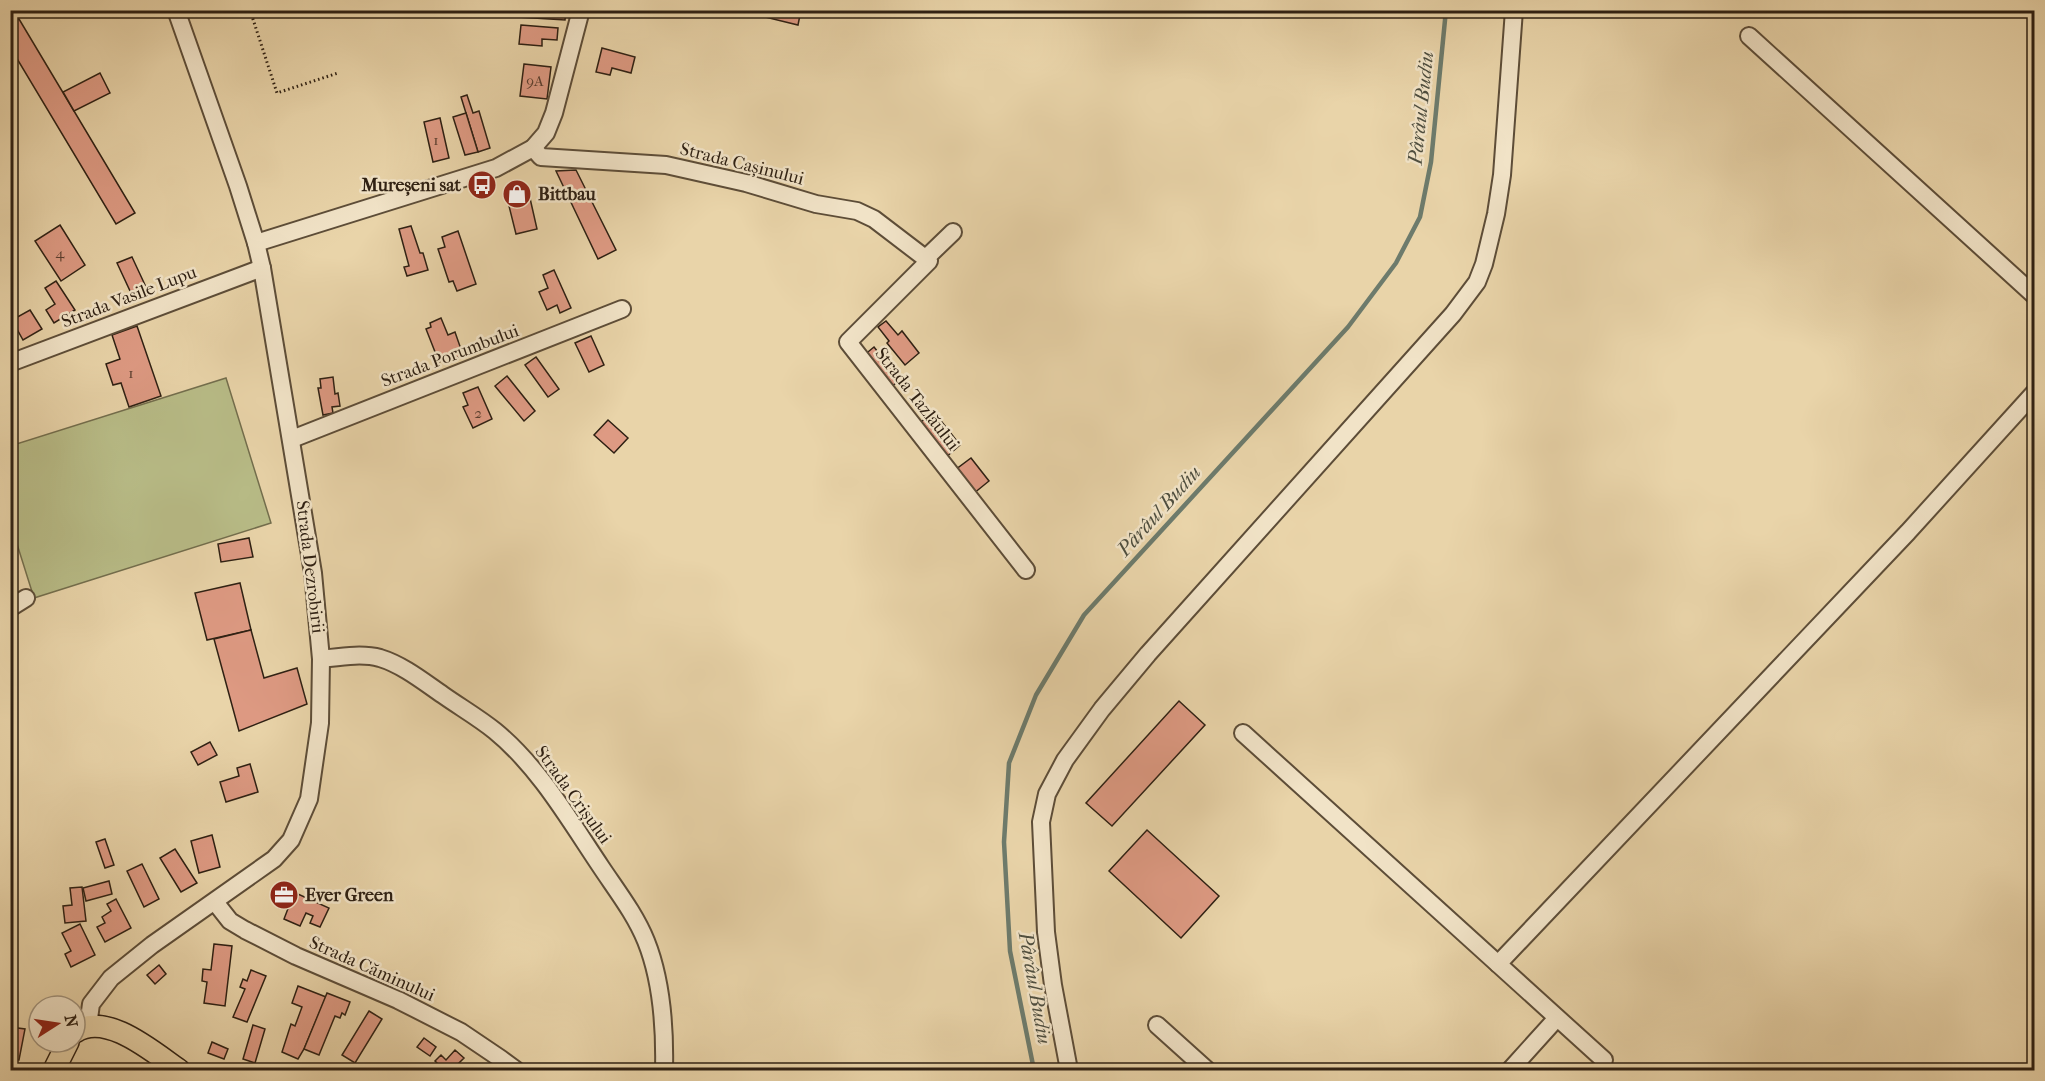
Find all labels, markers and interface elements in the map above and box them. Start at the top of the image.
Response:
water label: Pârâul Budiu [1404,50,1438,167]
house number: 9A [526,72,544,90]
house number: 1 [433,131,439,149]
street label: Strada Cașinului [678,138,807,190]
bus stop icon: Mureșeni sat [466,169,498,201]
place label: Mureșeni sat [361,175,462,196]
shop icon: Bittbau [501,178,533,210]
place label: Bittbau [538,184,596,205]
house number: 4 [56,244,66,262]
street label: Strada Vasile Lupu [58,262,200,332]
street label: Strada Porumbului [378,320,522,392]
street label: Strada Tazlăului [870,344,964,455]
house number: 1 [128,364,134,382]
house number: 2 [474,404,482,422]
water label: Pârâul Budiu [1112,461,1206,562]
street label: Strada Dezrobirii [291,499,329,635]
street label: Strada Crișului [530,742,616,849]
office icon: Ever Green [268,879,300,911]
place label: Ever Green [305,885,394,906]
water label: Pârâul Budiu [1014,929,1056,1046]
street label: Strada Căminului [306,932,439,1006]
north arrow [27,994,87,1054]
text: N [61,1013,82,1030]

